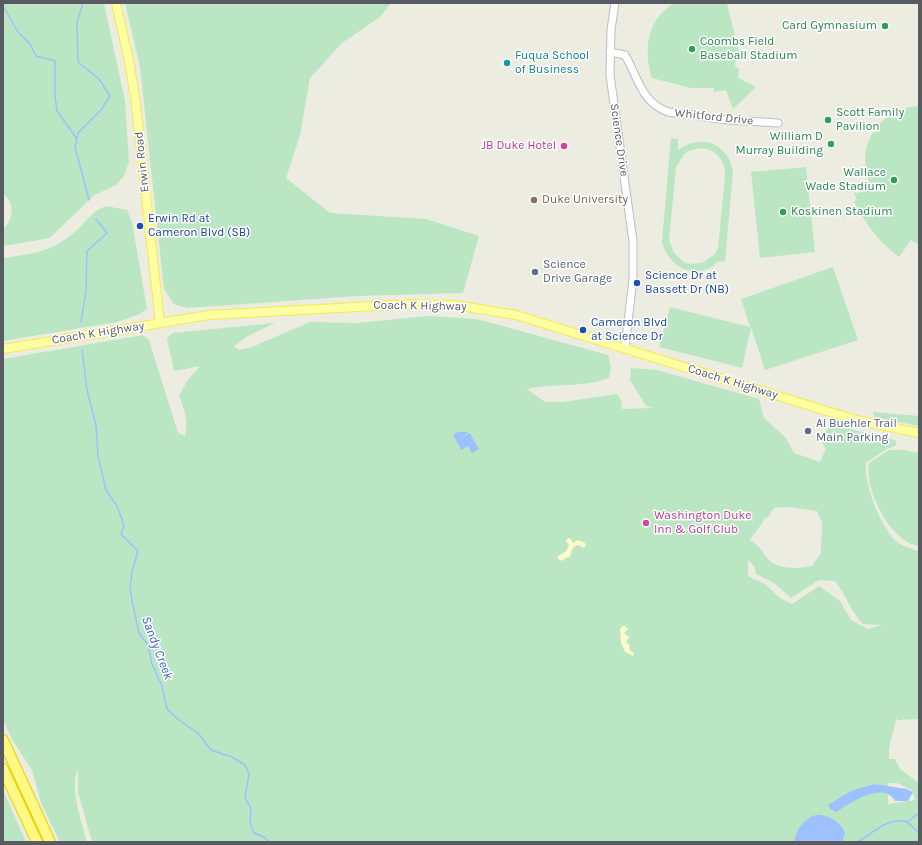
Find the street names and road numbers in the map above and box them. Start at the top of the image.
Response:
street label: Science Drive [607,103,631,177]
street label: Whitford Drive [674,106,754,128]
street label: Erwin Road [132,131,152,193]
street label: Coach K Highway [373,298,467,314]
street label: Coach K Highway [51,319,145,347]
street label: Coach K Highway [686,361,780,403]

